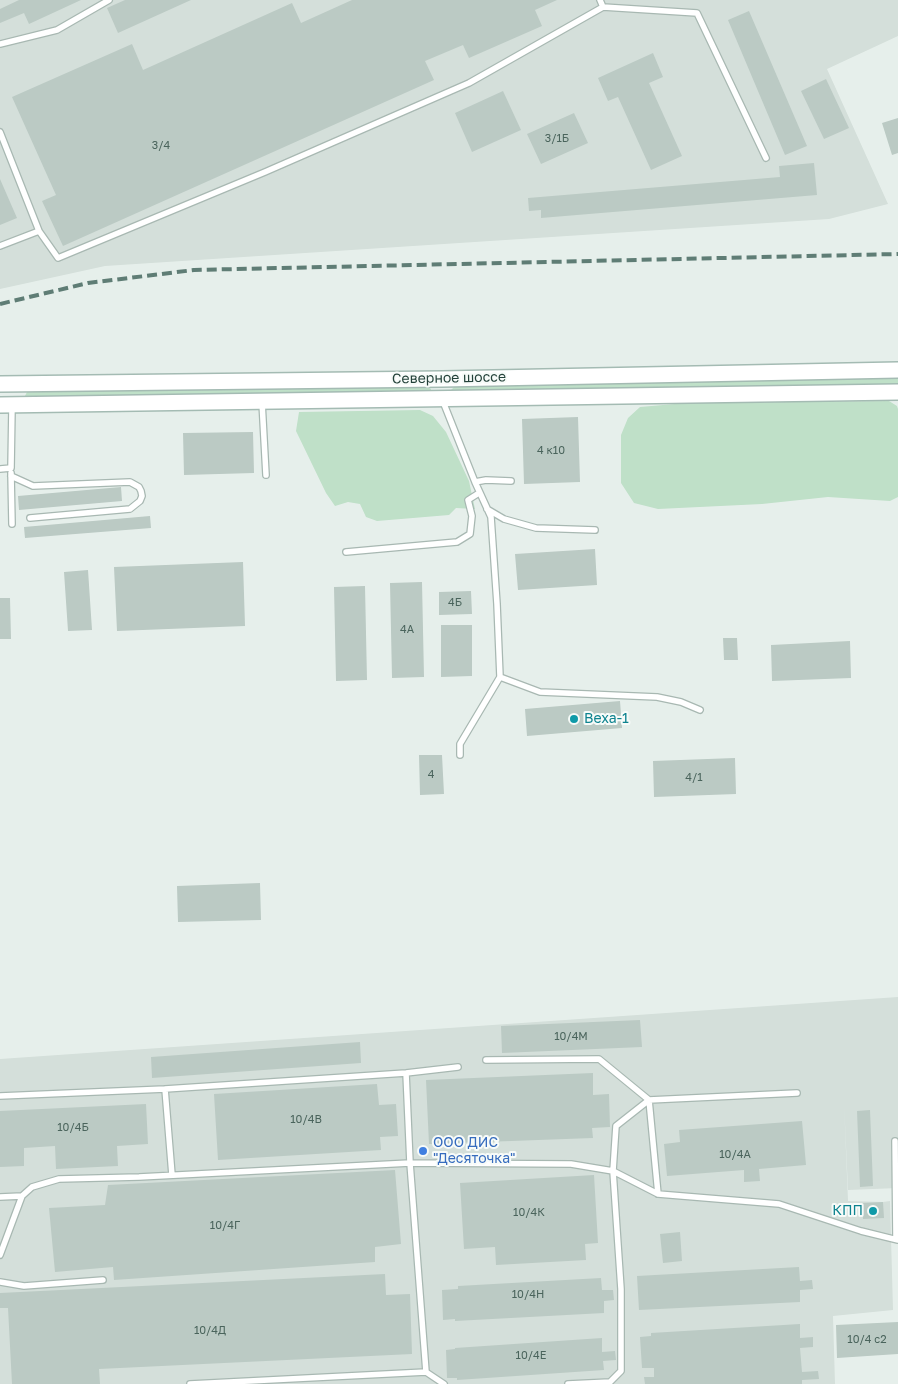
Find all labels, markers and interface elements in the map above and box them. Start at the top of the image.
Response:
house number: 3/1Б [545,132,569,146]
house number: 3/4 [152,139,170,153]
street label: Северное шоссе [392,369,506,387]
house number: 4 к10 [537,444,565,458]
house number: 4Б [448,596,462,610]
house number: 4А [400,623,414,637]
place label: Веха-1 [584,711,629,727]
marker: Веха-1 [568,713,580,725]
house number: 4 [428,768,434,782]
house number: 4/1 [685,771,703,785]
house number: 10/4М [554,1030,588,1044]
house number: 10/4В [290,1113,322,1127]
house number: 10/4Б [57,1121,89,1135]
place label: ООО ДИС "Десяточка" [433,1135,515,1168]
marker: ООО ДИС "Десяточка" [417,1145,429,1157]
house number: 10/4А [719,1148,751,1162]
place label: КПП [832,1203,863,1219]
marker: КПП [867,1205,879,1217]
house number: 10/4К [513,1206,545,1220]
house number: 10/4Г [210,1219,240,1233]
house number: 10/4Н [512,1288,544,1302]
house number: 10/4Д [194,1324,226,1338]
house number: 10/4 с2 [847,1333,887,1347]
house number: 10/4Е [516,1349,546,1363]

